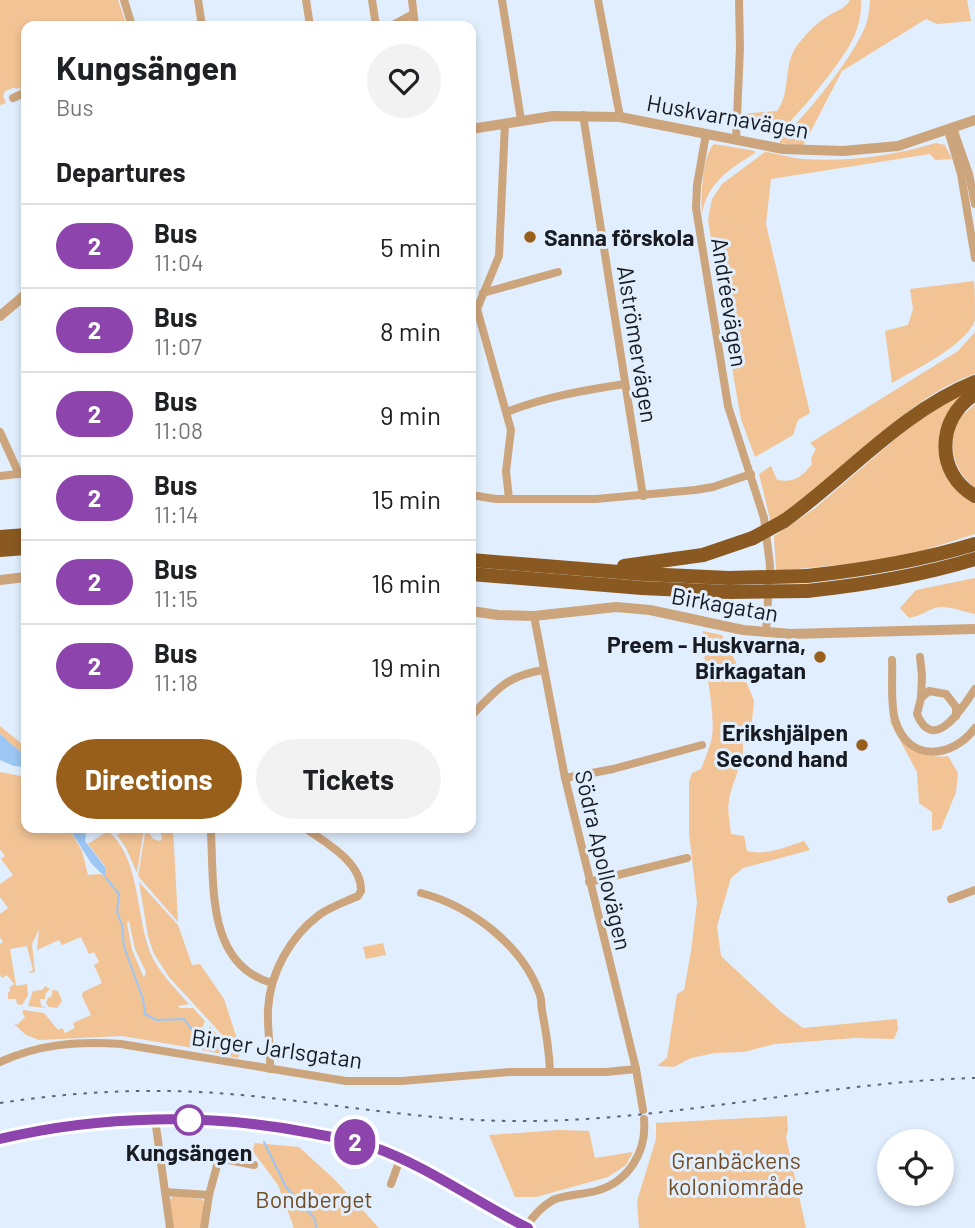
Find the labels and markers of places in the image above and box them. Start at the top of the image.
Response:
place label: Sanna förskola [544,223,694,251]
marker: Sanna förskola [522,229,538,245]
place label: Preem - Huskvarna, Birkagatan [607,630,806,684]
marker: Preem - Huskvarna, Birkagatan [812,649,828,665]
place label: Erikshjälpen Second hand [716,718,848,772]
marker: Erikshjälpen Second hand [854,737,870,753]
marker: Kungsängen [174,1105,204,1135]
place label: Kungsängen [126,1138,252,1166]

